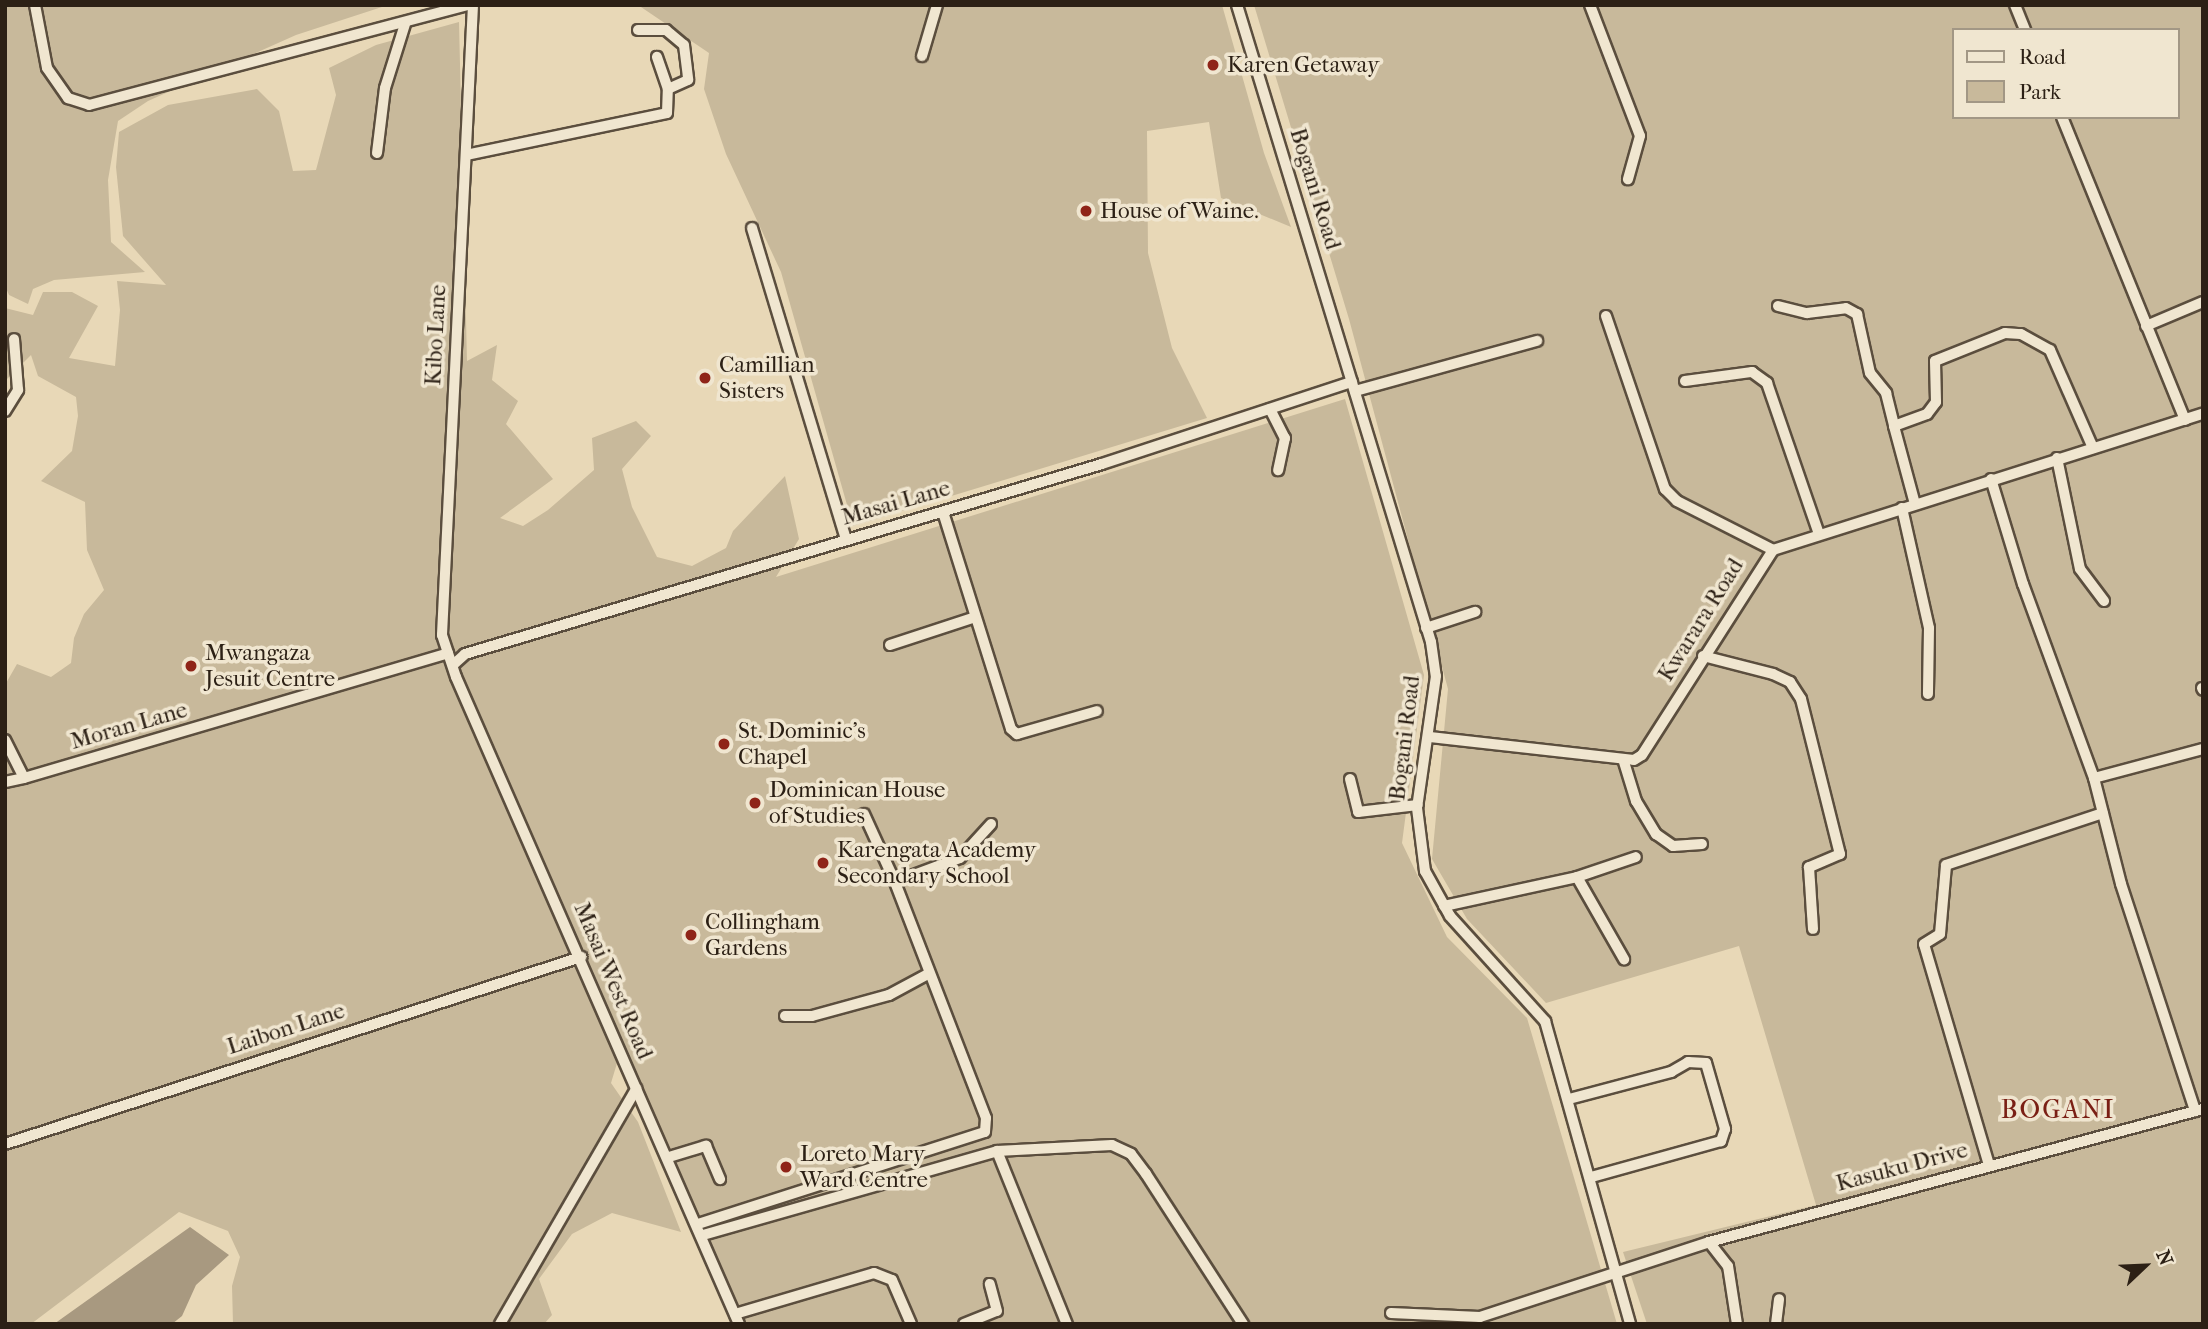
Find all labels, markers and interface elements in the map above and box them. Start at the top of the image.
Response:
legend [1952,28,2180,119]
text: Road [2019,45,2066,69]
place label: Karen Getaway [1227,51,1379,79]
marker: Karen Getaway [1205,57,1221,73]
text: Park [2019,80,2061,104]
street label: Bogani Road [1283,125,1347,253]
place label: House of Waine. [1100,197,1259,225]
marker: House of Waine. [1078,203,1094,219]
street label: Kibo Lane [420,284,452,386]
place label: Camillian Sisters [719,351,815,405]
marker: Camillian Sisters [697,370,713,386]
street label: Masai Lane [838,474,954,532]
street label: Kwarara Road [1652,553,1750,687]
place label: Mwangaza Jesuit Centre [205,639,335,693]
marker: Mwangaza Jesuit Centre [183,658,199,674]
street label: Bogani Road [1384,674,1426,802]
street label: Moran Lane [67,696,191,756]
place label: St. Dominic's Chapel [738,717,866,771]
marker: St. Dominic's Chapel [716,736,732,752]
place label: Dominican House of Studies [769,776,945,830]
marker: Dominican House of Studies [747,795,763,811]
place label: Karengata Academy Secondary School [837,836,1036,890]
marker: Karengata Academy Secondary School [815,855,831,871]
street label: Masai West Road [568,898,658,1064]
place label: Collingham Gardens [705,908,820,962]
marker: Collingham Gardens [683,927,699,943]
street label: Laibon Lane [224,997,348,1061]
district label: BOGANI [2001,1094,2115,1126]
street label: Kasuku Drive [1833,1136,1971,1198]
place label: Loreto Mary Ward Centre [800,1140,928,1194]
marker: Loreto Mary Ward Centre [778,1159,794,1175]
north arrow [2110,1231,2180,1301]
text: N [2151,1247,2177,1269]

